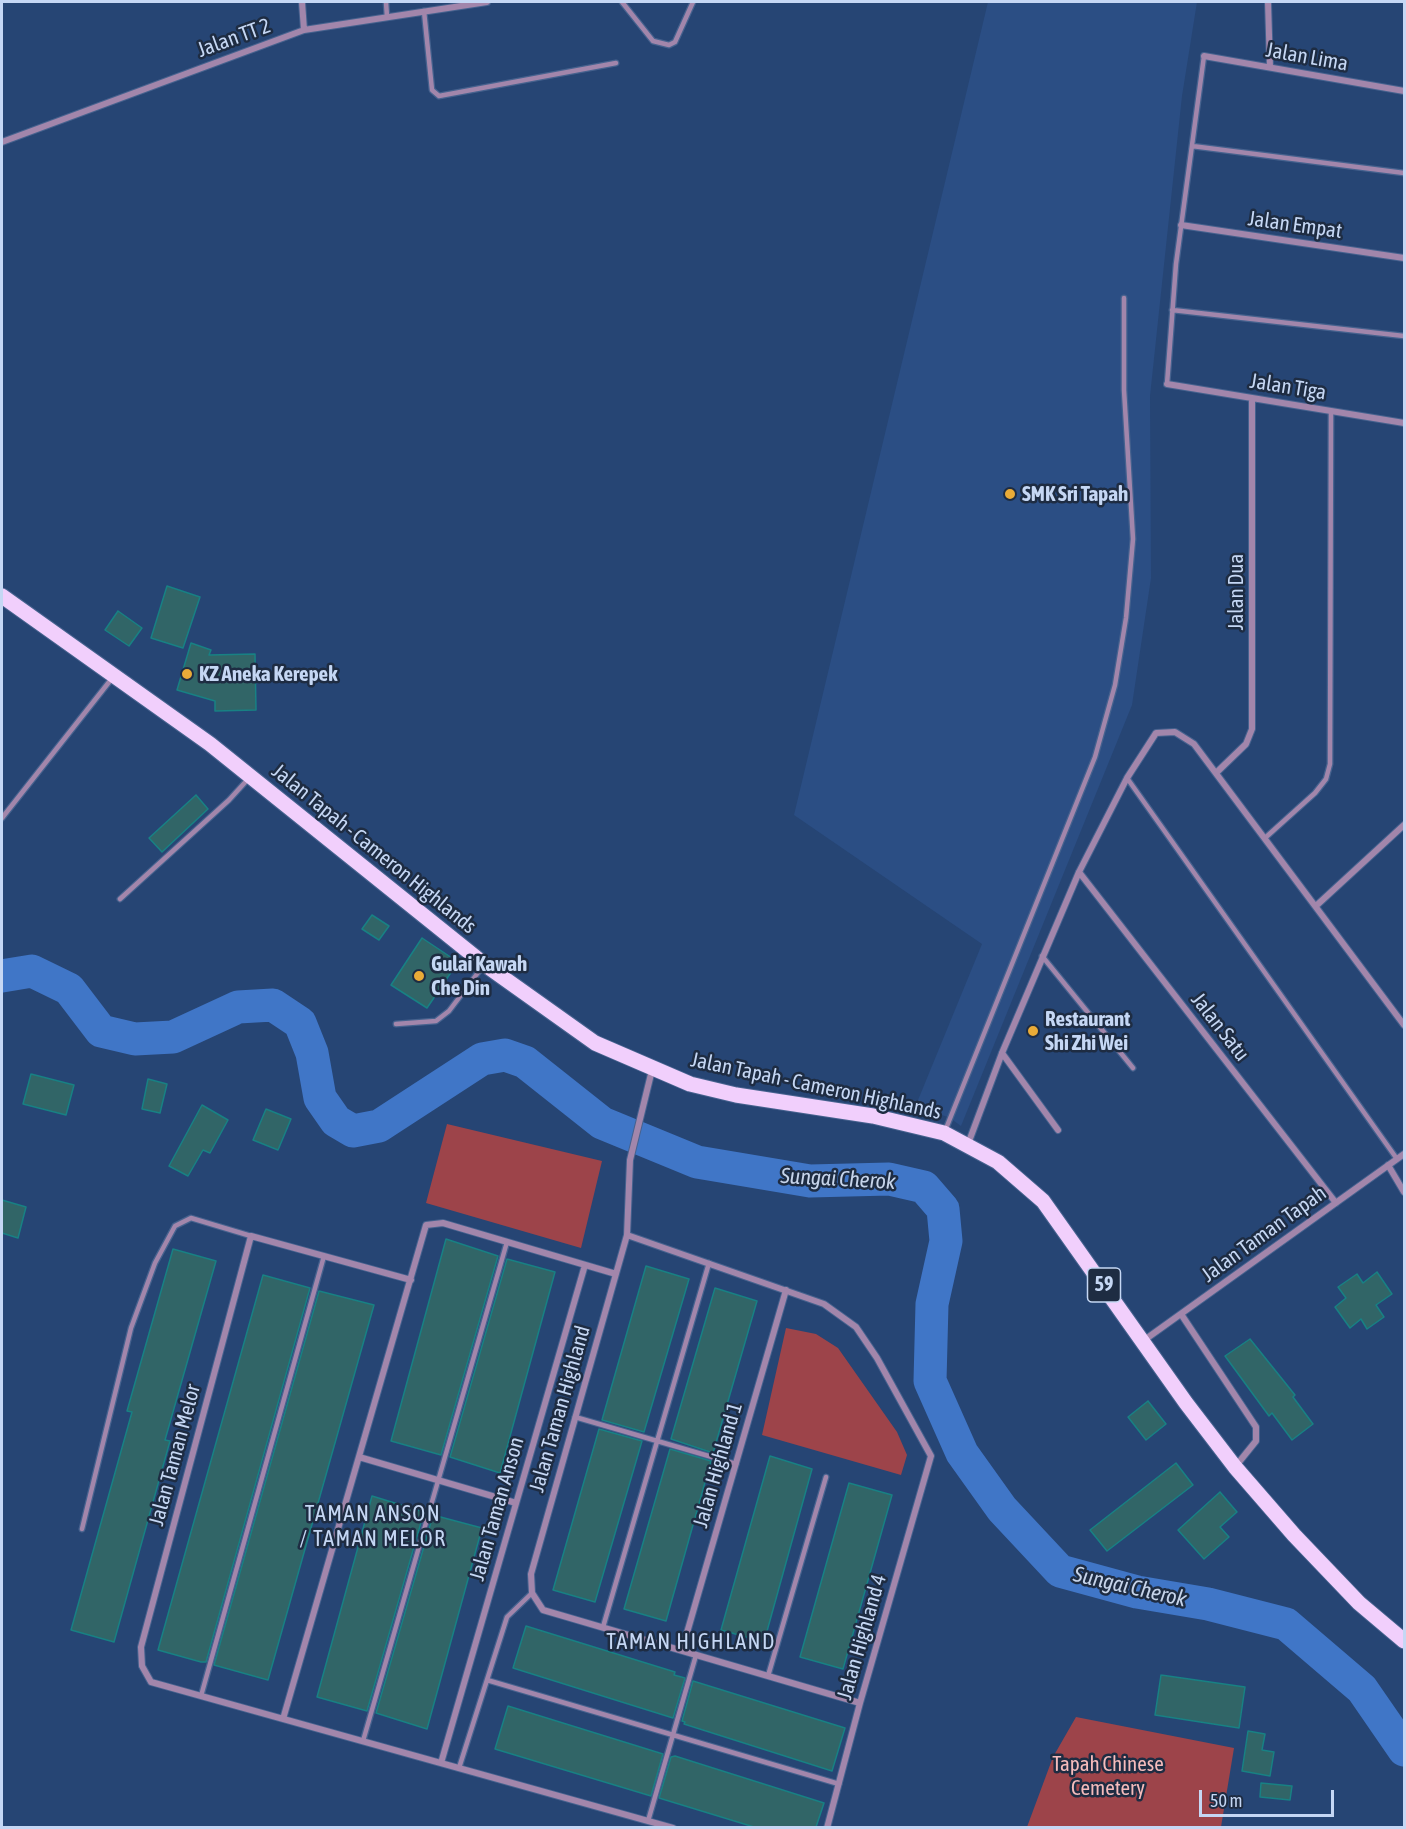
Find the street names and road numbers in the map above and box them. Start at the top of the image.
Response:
street label: Jalan TT 2 [194,13,274,63]
street label: Jalan Lima [1264,37,1350,77]
street label: Jalan Empat [1246,206,1344,244]
street label: Jalan Tiga [1248,369,1328,405]
street label: Jalan Dua [1223,554,1249,630]
street label: Jalan Tapah - Cameron Highlands [267,759,481,939]
street label: Jalan Satu [1186,988,1254,1066]
street label: Jalan Tapah - Cameron Highlands [688,1047,944,1125]
street label: Jalan Taman Tapah [1197,1180,1331,1288]
road number: 59 [1088,1268,1120,1302]
street label: Jalan Taman Highland [524,1323,596,1495]
street label: Jalan Taman Melor [144,1382,206,1528]
street label: Jalan Highland 1 [688,1399,748,1531]
street label: Jalan Taman Anson [464,1434,530,1584]
street label: Jalan Highland 4 [832,1571,892,1703]

